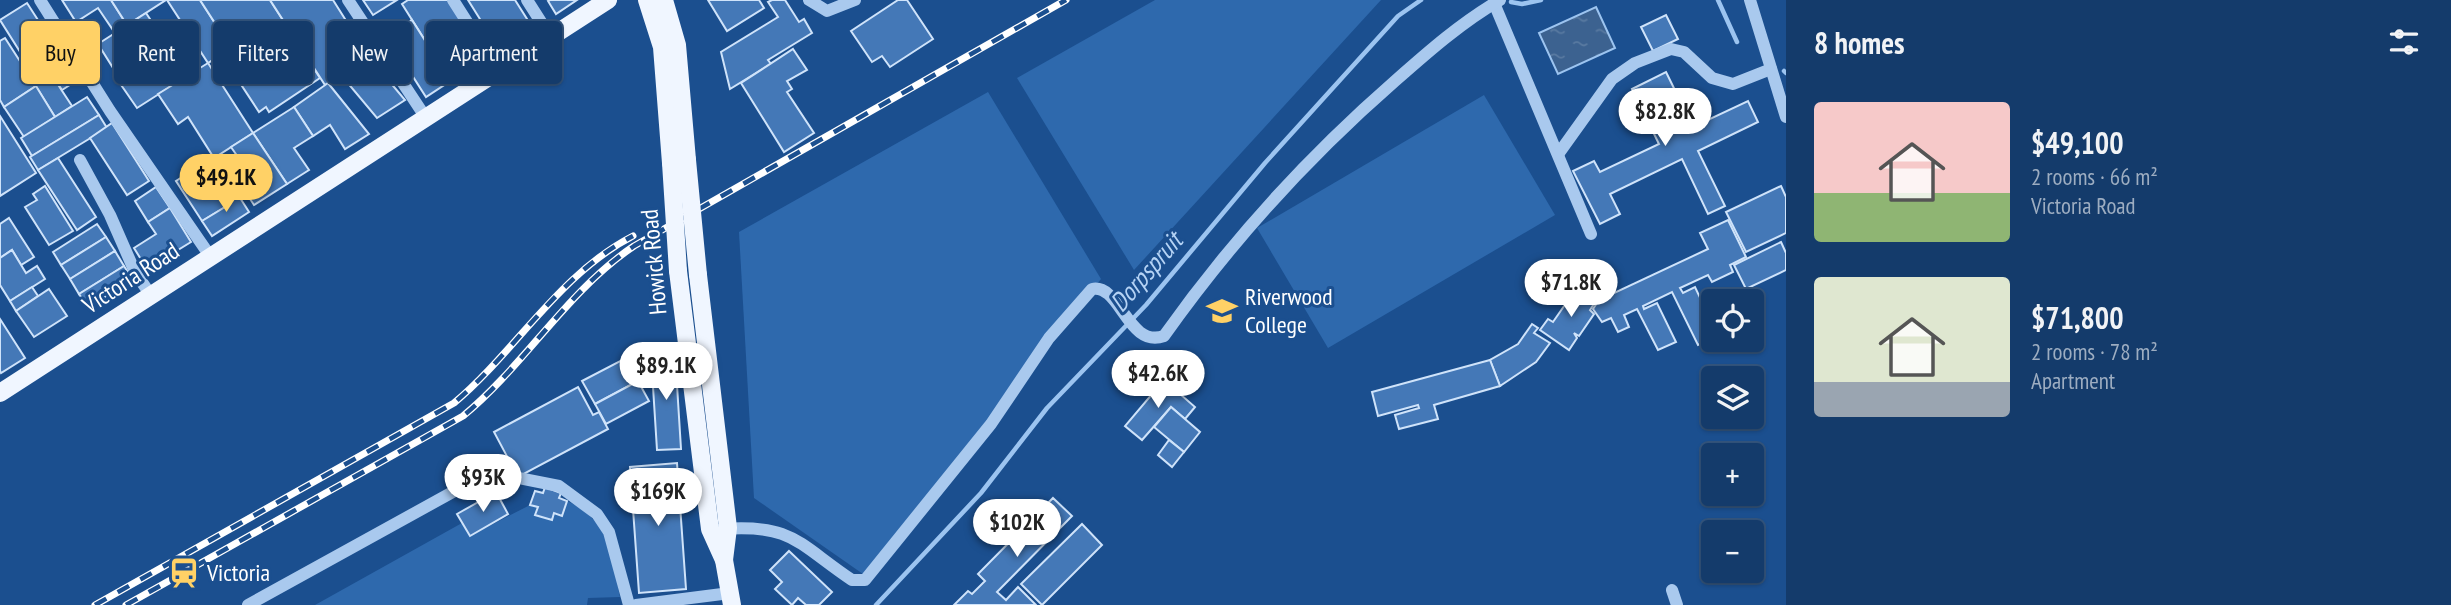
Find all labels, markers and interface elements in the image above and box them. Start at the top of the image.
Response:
chip: Buy [21,21,100,84]
chip: Rent [114,21,199,84]
chip: Filters [213,21,313,84]
chip: New [327,21,412,84]
chip: Apartment [426,21,562,84]
text: 8 homes [1814,23,1905,62]
icon: filters [2385,23,2423,61]
pin: $82.8K [1608,88,1722,148]
text: $82.8K [1635,96,1695,125]
text: $49,100 [2031,123,2124,162]
icon: home [1870,130,1954,214]
pin: $49.1K [169,154,283,214]
text: $49.1K [196,162,256,191]
text: 2 rooms · 66 m² [2031,162,2158,191]
text: Victoria Road [2031,191,2136,220]
street label: Howick Road [633,208,674,316]
water label: Dorpspruit [1102,223,1191,318]
street label: Victoria Road [76,235,185,321]
pin: $71.8K [1514,260,1628,319]
text: $71.8K [1541,267,1601,296]
place label: Riverwood College [1245,281,1333,340]
map controls [1701,289,1764,583]
button: locate [1701,289,1764,352]
school or university icon: Riverwood College [1205,294,1239,328]
text: $71,800 [2031,298,2124,337]
icon: home [1870,305,1954,389]
text: 2 rooms · 78 m² [2031,337,2158,366]
pin: $89.1K [609,342,723,402]
text: $89.1K [636,350,696,379]
pin: $42.6K [1101,350,1215,410]
text: $42.6K [1128,358,1188,387]
button: layers [1701,366,1764,429]
text: Apartment [2031,366,2115,395]
button: + [1701,443,1764,506]
pin: $93K [442,454,524,514]
text: $93K [461,462,505,491]
pin: $169K [609,468,707,528]
text: $169K [630,476,686,505]
pin: $102K [968,500,1066,559]
text: $102K [989,507,1045,536]
button: − [1701,520,1764,583]
station icon: Victoria [167,556,201,590]
place label: Victoria [206,557,270,588]

